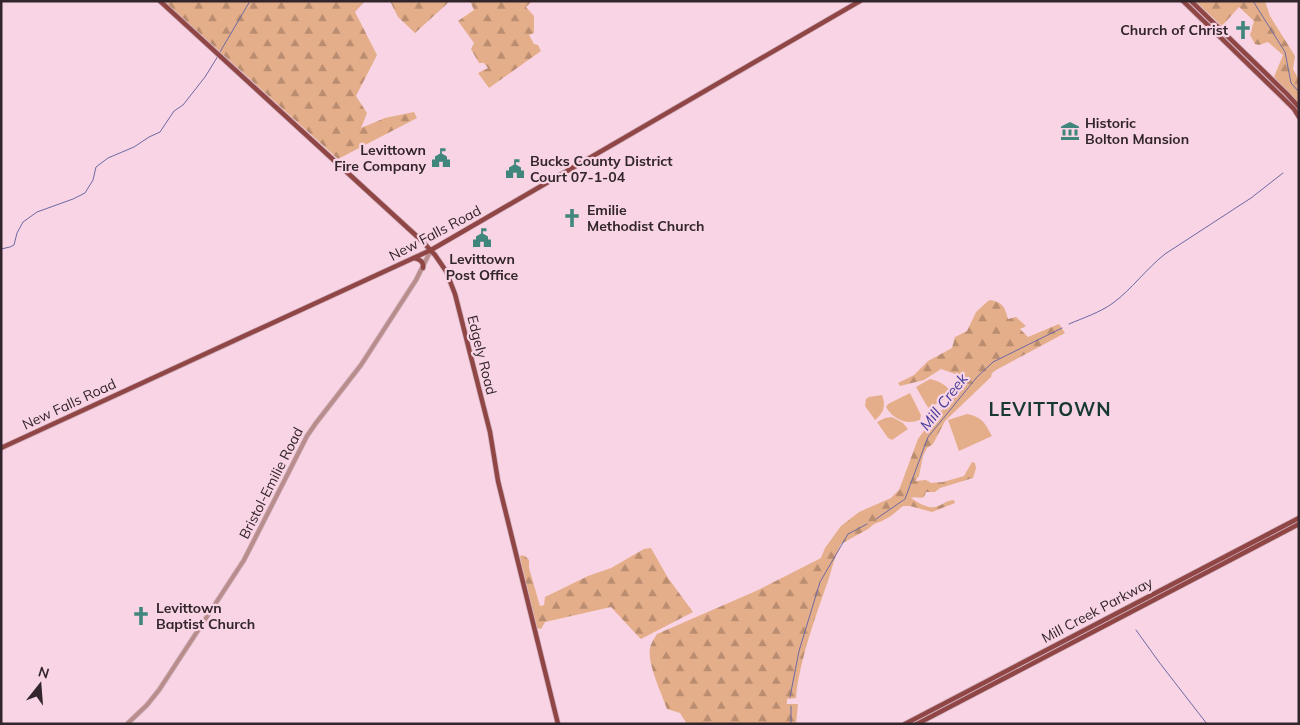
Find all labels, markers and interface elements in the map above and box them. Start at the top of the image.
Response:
church icon: Church of Christ [1232,19,1254,41]
place label: Church of Christ [1120,21,1229,39]
place label: Historic Bolton Mansion [1085,114,1189,148]
museum icon: Historic Bolton Mansion [1059,120,1081,142]
place label: Levittown Fire Company [334,141,426,175]
public building icon: Levittown Fire Company [430,147,452,169]
place label: Bucks County District Court 07-1-04 [530,152,673,186]
public building icon: Bucks County District Court 07-1-04 [504,158,526,180]
street label: New Falls Road [386,201,484,265]
place label: Emilie Methodist Church [587,201,705,235]
church icon: Emilie Methodist Church [561,207,583,229]
public building icon: Levittown Post Office [471,227,493,249]
place label: Levittown Post Office [446,250,519,284]
street label: Edgely Road [463,313,501,397]
water label: Mill Creek [915,368,973,434]
street label: New Falls Road [19,374,119,434]
district label: LEVITTOWN [988,397,1112,421]
street label: Bristol-Emilie Road [235,424,307,542]
street label: Mill Creek Parkway [1038,573,1156,647]
place label: Levittown Baptist Church [156,599,255,633]
church icon: Levittown Baptist Church [130,605,152,627]
north arrow [15,660,65,710]
text: N [36,662,51,683]

